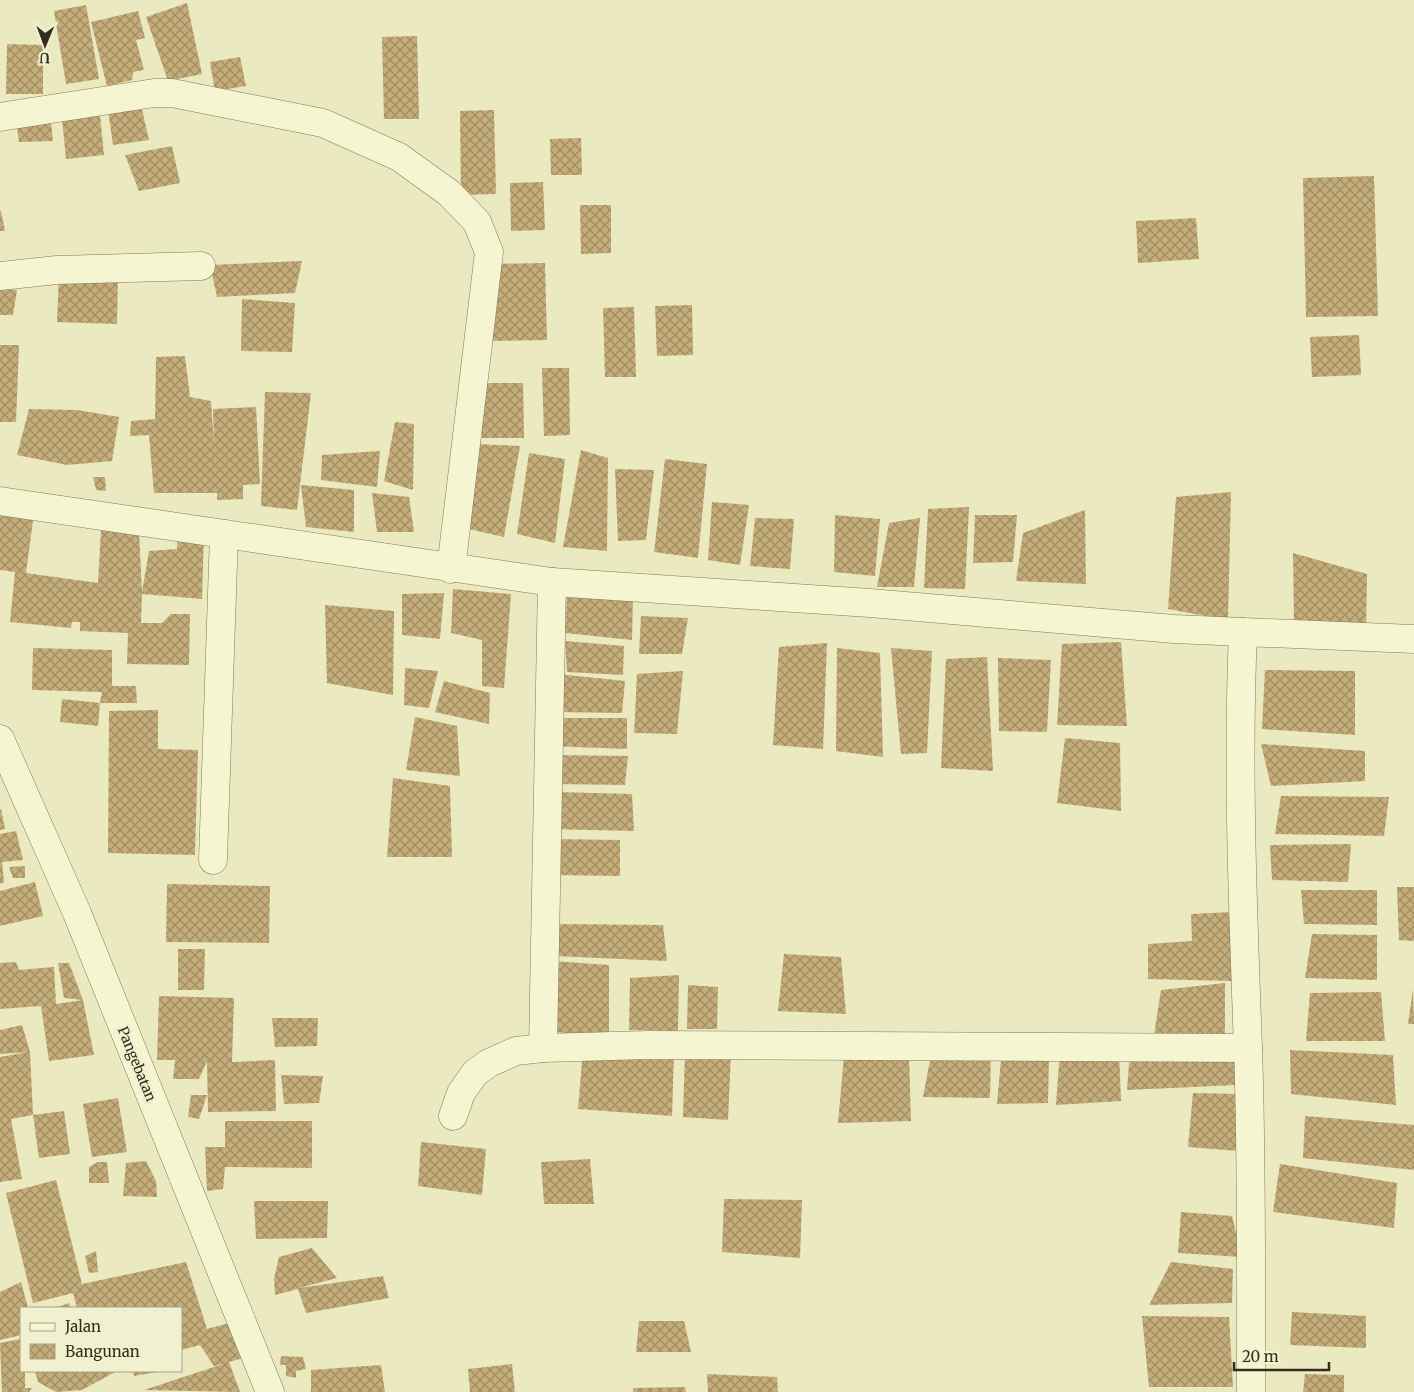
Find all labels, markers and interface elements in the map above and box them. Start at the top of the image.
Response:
north arrow [20,20,70,70]
text: U [39,49,50,67]
street label: Pangebatan [114,1024,160,1104]
legend [20,1307,182,1372]
text: Jalan [64,1317,101,1336]
scale bar [1234,1340,1329,1372]
text: Bangunan [65,1342,140,1361]
text: 20 m [1242,1347,1279,1366]

